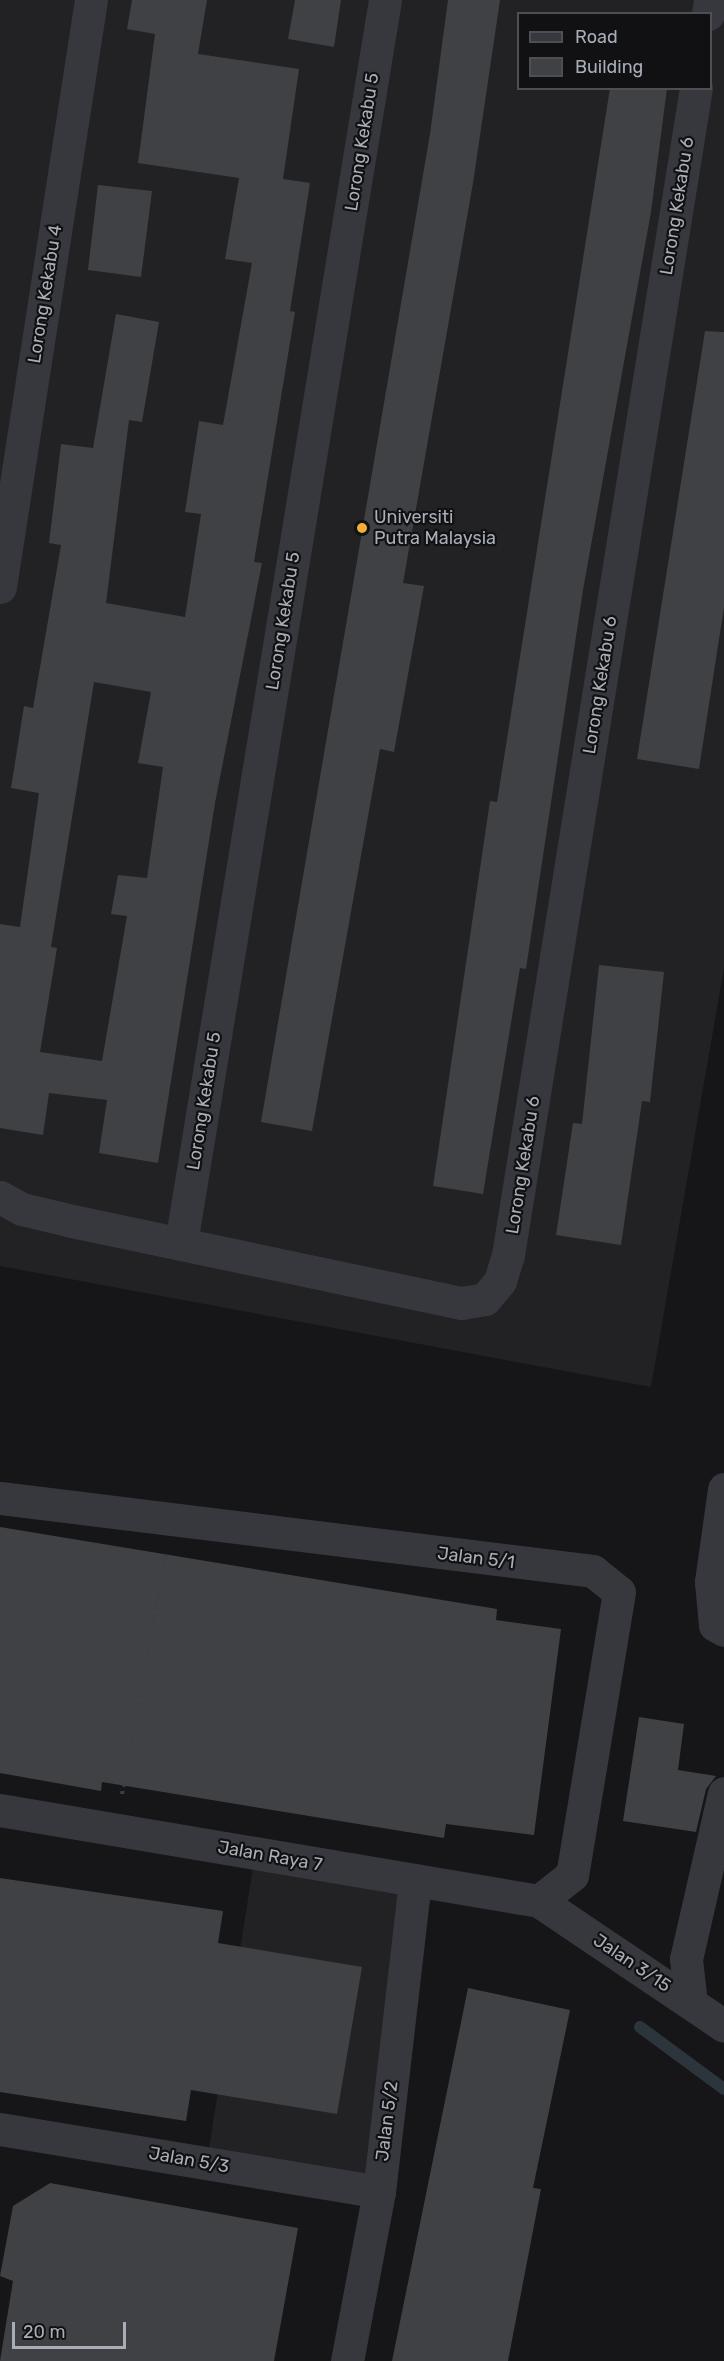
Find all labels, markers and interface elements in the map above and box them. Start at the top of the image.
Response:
legend [517,12,712,90]
text: Road [575,26,618,48]
text: Building [575,56,643,78]
street label: Lorong Kekabu 5 [340,71,384,213]
street label: Lorong Kekabu 6 [655,135,699,277]
street label: Lorong Kekabu 4 [23,223,67,365]
place label: Universiti Putra Malaysia [374,507,496,550]
marker: Universiti Putra Malaysia [355,521,369,535]
street label: Lorong Kekabu 5 [261,550,305,692]
street label: Lorong Kekabu 6 [578,614,622,756]
street label: Lorong Kekabu 5 [182,1030,226,1172]
street label: Lorong Kekabu 6 [501,1094,545,1236]
street label: Jalan 5/1 [436,1543,516,1573]
street label: Jalan Raya 7 [216,1836,324,1876]
street label: Jalan 3/15 [589,1929,675,1997]
street label: Jalan 5/2 [371,2080,403,2162]
street label: Jalan 5/3 [147,2142,231,2178]
scale bar [15,2310,129,2348]
text: 20 m [23,2321,65,2343]

